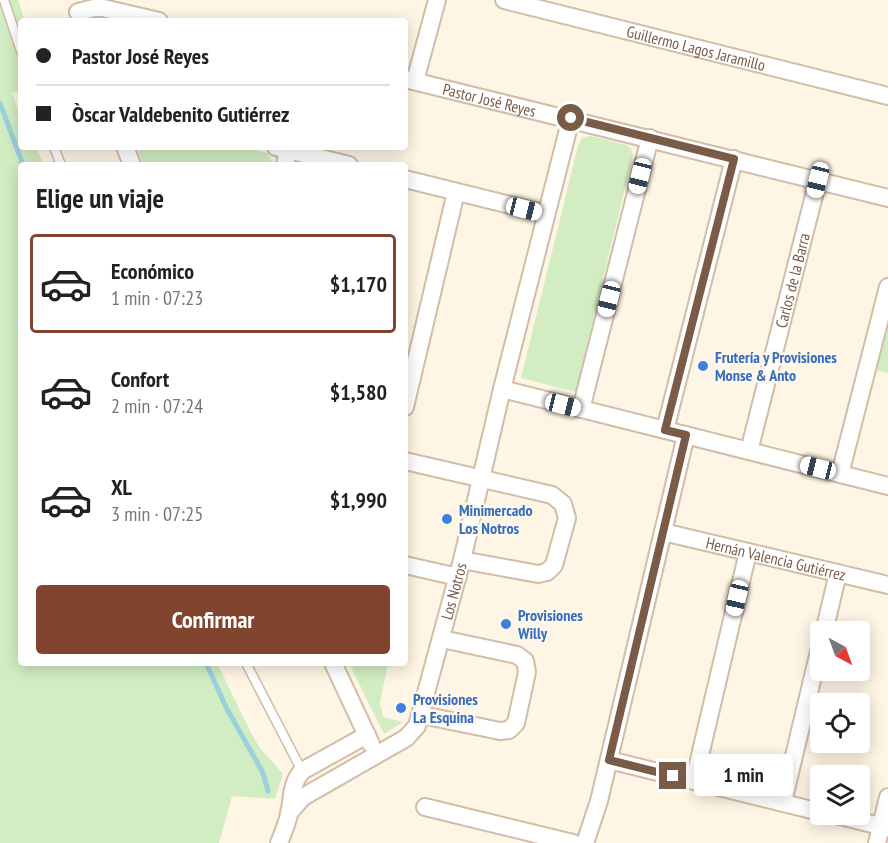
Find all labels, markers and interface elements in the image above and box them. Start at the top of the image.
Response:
street label: Guillermo Lagos Jaramillo [625,21,768,75]
text: Pastor José Reyes [72,42,209,70]
street label: Pastor José Reyes [441,79,538,121]
text: Òscar Valdebenito Gutiérrez [72,100,289,128]
route start [557,104,584,131]
car [627,156,653,196]
car [805,160,831,200]
text: Elige un viaje [36,181,164,215]
car [504,196,544,222]
street label: Carlos de la Barra [771,231,814,330]
icon: car [39,257,93,311]
text: Económico [111,257,194,285]
text: $1,170 [330,270,387,298]
car [596,279,622,319]
text: 1 min · 07:23 [111,285,203,311]
place label: Frutería y Provisiones Monse & Anto [715,347,837,385]
marker: Frutería y Provisiones Monse & Anto [696,359,710,373]
icon: car [39,365,93,419]
text: Confort [111,365,169,393]
text: $1,580 [330,378,387,406]
car [543,392,583,418]
text: 2 min · 07:24 [111,393,203,419]
car [798,455,838,481]
icon: car [39,473,93,527]
text: XL [111,473,132,501]
text: $1,990 [330,486,387,514]
place label: Minimercado Los Notros [459,500,533,538]
text: 3 min · 07:25 [111,501,203,527]
marker: Minimercado Los Notros [440,512,454,526]
street label: Hernán Valencia Gutiérrez [704,532,848,585]
street label: Los Notros [436,560,471,622]
car [724,578,750,618]
button: Confirmar [36,585,390,654]
place label: Provisiones Willy [517,605,583,643]
marker: Provisiones Willy [499,617,513,631]
north arrow [810,621,870,681]
map controls [810,621,870,825]
place label: Provisiones La Esquina [413,689,478,727]
button: locate [810,693,870,753]
marker: Provisiones La Esquina [394,701,408,715]
callout: 1 min [694,755,793,797]
route end [659,762,686,789]
text: 1 min [723,762,764,788]
button: layers [810,765,870,825]

